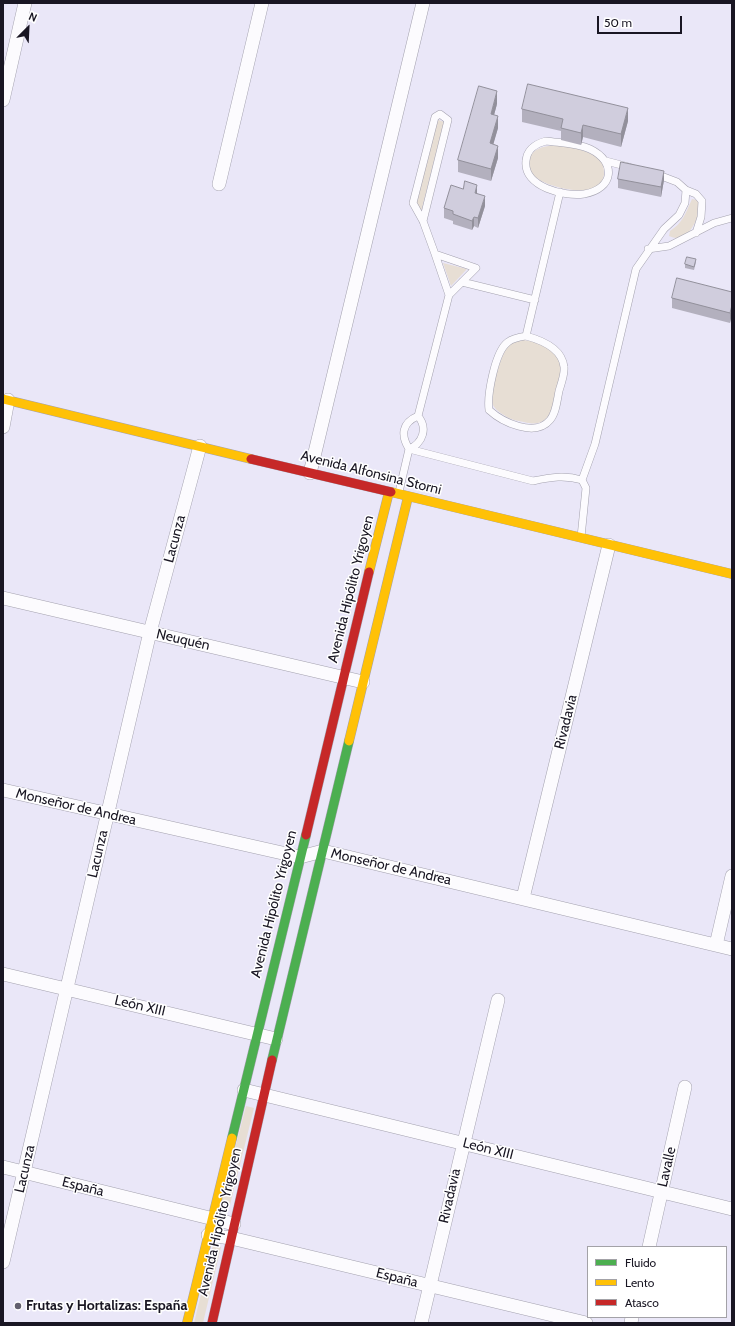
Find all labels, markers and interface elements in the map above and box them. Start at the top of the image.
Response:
north arrow [8,8,48,48]
scale bar [599,8,684,34]
text: N [26,9,39,25]
text: 50 m [604,15,632,30]
street label: Avenida Alfonsina Storni [299,447,443,499]
street label: Lacunza [161,513,189,565]
street label: Avenida Hipólito Yrigoyen [325,514,377,664]
street label: Neuquén [155,626,211,654]
street label: Rivadavia [551,693,581,751]
street label: Monseñor de Andrea [14,785,138,829]
street label: Lacunza [84,828,112,880]
street label: Avenida Hipólito Yrigoyen [248,829,300,979]
street label: Monseñor de Andrea [329,845,453,889]
street label: León XIII [113,992,167,1020]
street label: León XIII [461,1135,515,1163]
street label: Lacunza [11,1143,39,1195]
street label: Lavalle [654,1145,680,1189]
street label: Avenida Hipólito Yrigoyen [195,1146,245,1298]
street label: Rivadavia [436,1167,464,1225]
street label: España [60,1174,106,1200]
legend [587,1246,727,1318]
text: Fluido [625,1255,656,1270]
street label: España [374,1265,420,1291]
text: Lento [625,1275,654,1290]
text: Atasco [625,1295,659,1310]
place label: Frutas y Hortalizas: España [26,1298,187,1314]
marker: Frutas y Hortalizas: España [13,1301,23,1311]

